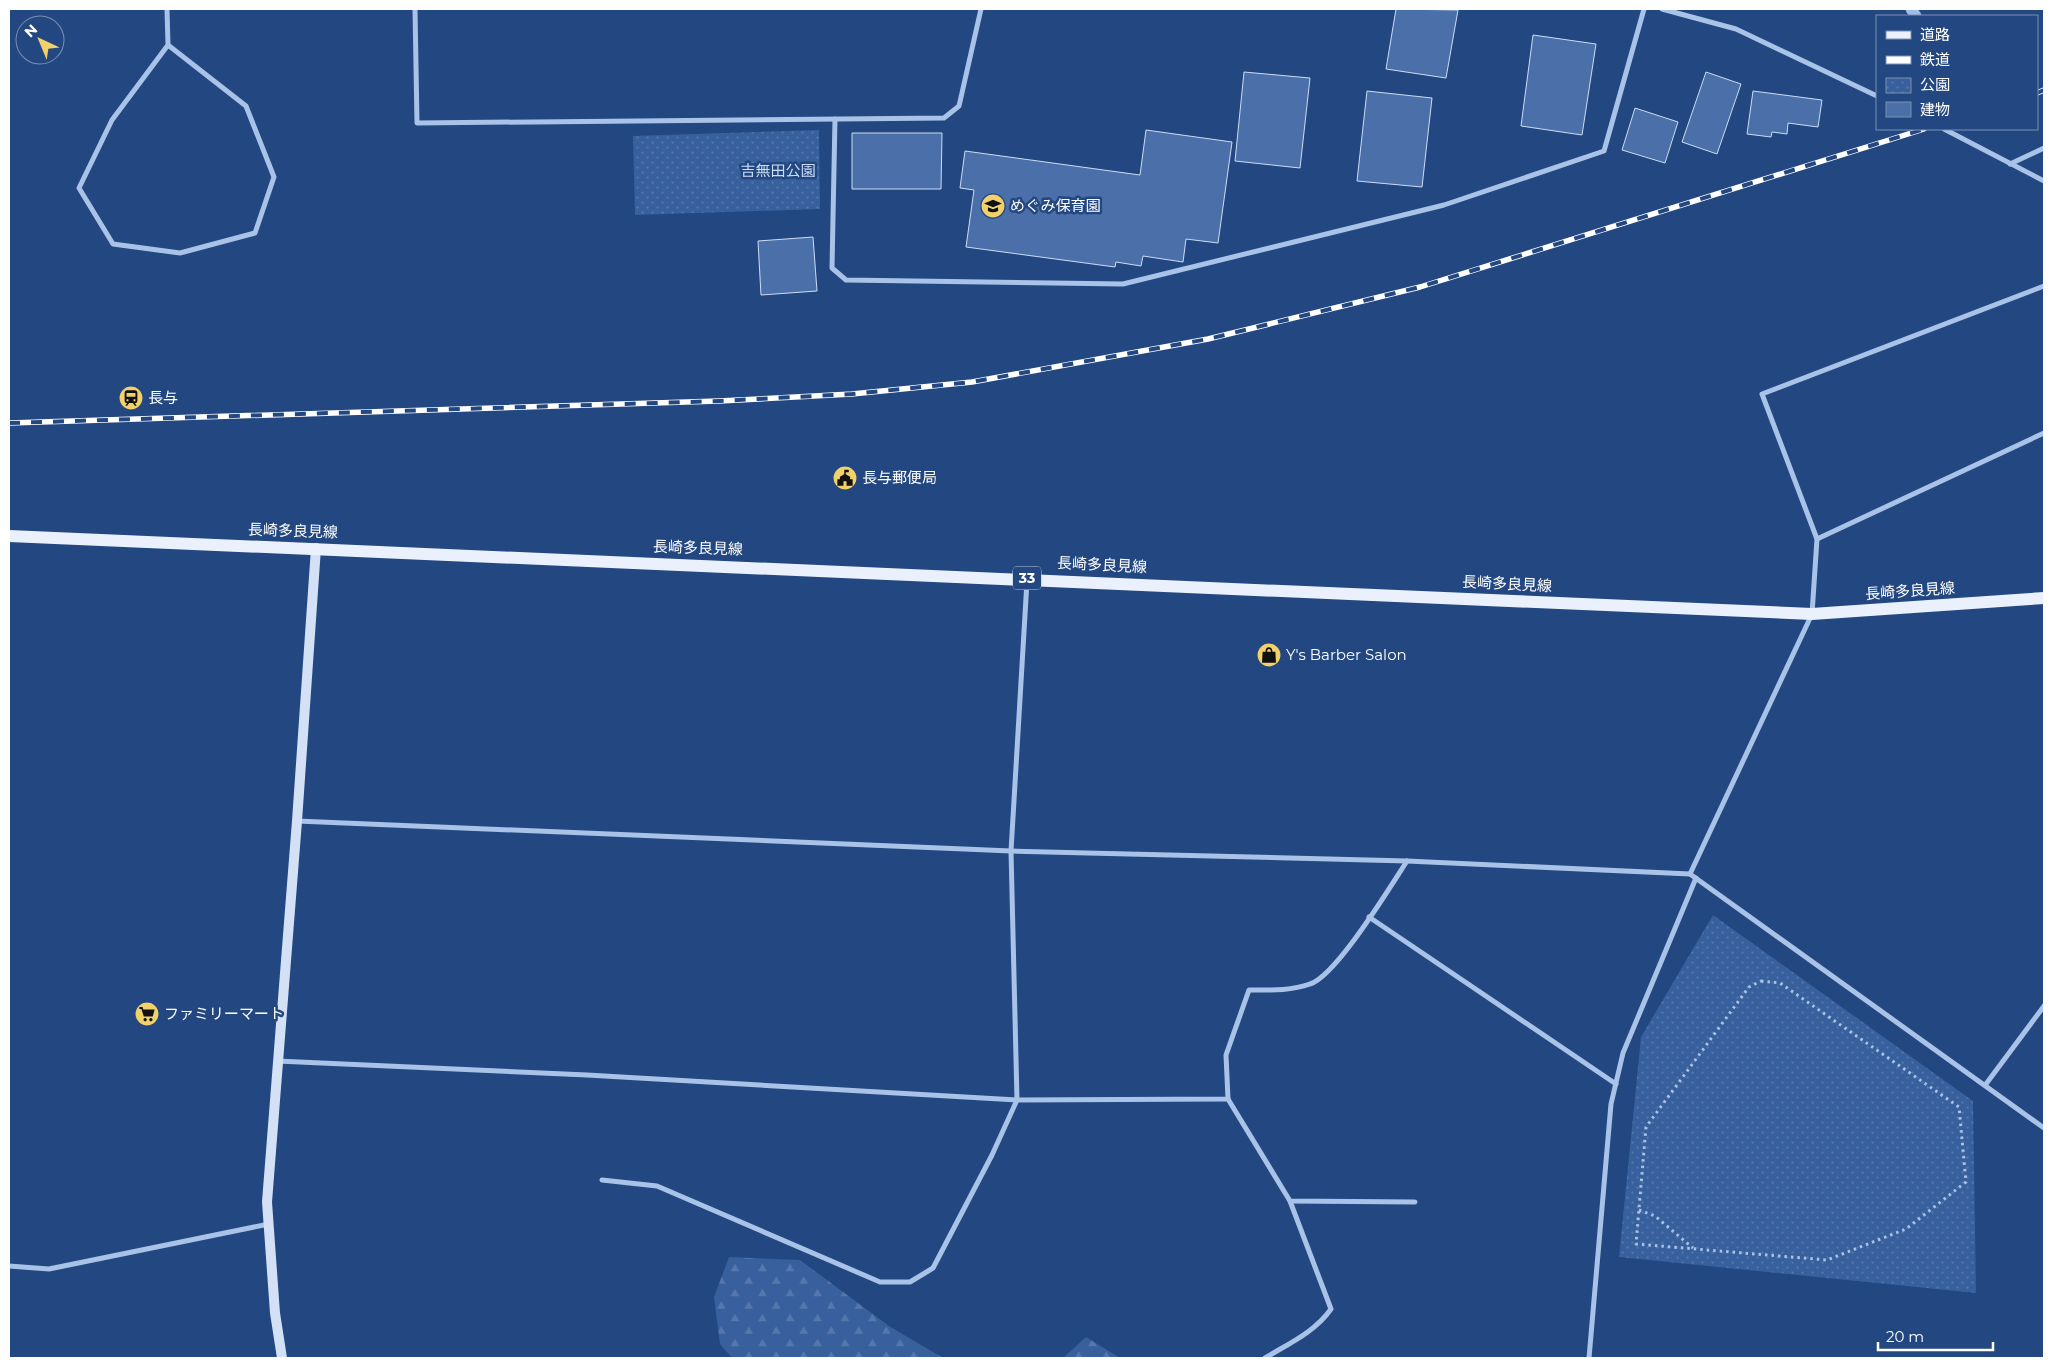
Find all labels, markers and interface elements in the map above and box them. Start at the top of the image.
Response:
north arrow [15,15,65,65]
legend [1876,15,2038,130]
text: N [21,20,41,41]
text: 道路 [1920,25,1950,44]
text: 鉄道 [1920,50,1950,69]
text: 公園 [1920,75,1950,94]
text: 建物 [1920,100,1950,119]
park label: 吉無田公園 [740,161,816,180]
school or university icon: めぐみ保育園 [980,193,1006,219]
place label: めぐみ保育園 [1010,196,1100,215]
station icon: 長与 [118,385,144,411]
place label: 長与 [148,388,178,407]
public building icon: 長与郵便局 [832,465,858,491]
place label: 長与郵便局 [862,468,937,487]
street label: 長崎多良見線 [248,519,338,542]
street label: 長崎多良見線 [653,536,743,559]
street label: 長崎多良見線 [1057,553,1147,576]
road number: 33 [1013,566,1041,590]
street label: 長崎多良見線 [1462,572,1552,595]
street label: 長崎多良見線 [1864,578,1956,603]
shop icon: Y's Barber Salon [1256,642,1282,668]
place label: Y's Barber Salon [1286,645,1407,664]
supermarket icon: ファミリーマート [134,1001,160,1027]
place label: ファミリーマート [164,1004,284,1023]
scale bar [1878,1320,1993,1352]
text: 20 m [1886,1327,1924,1346]

